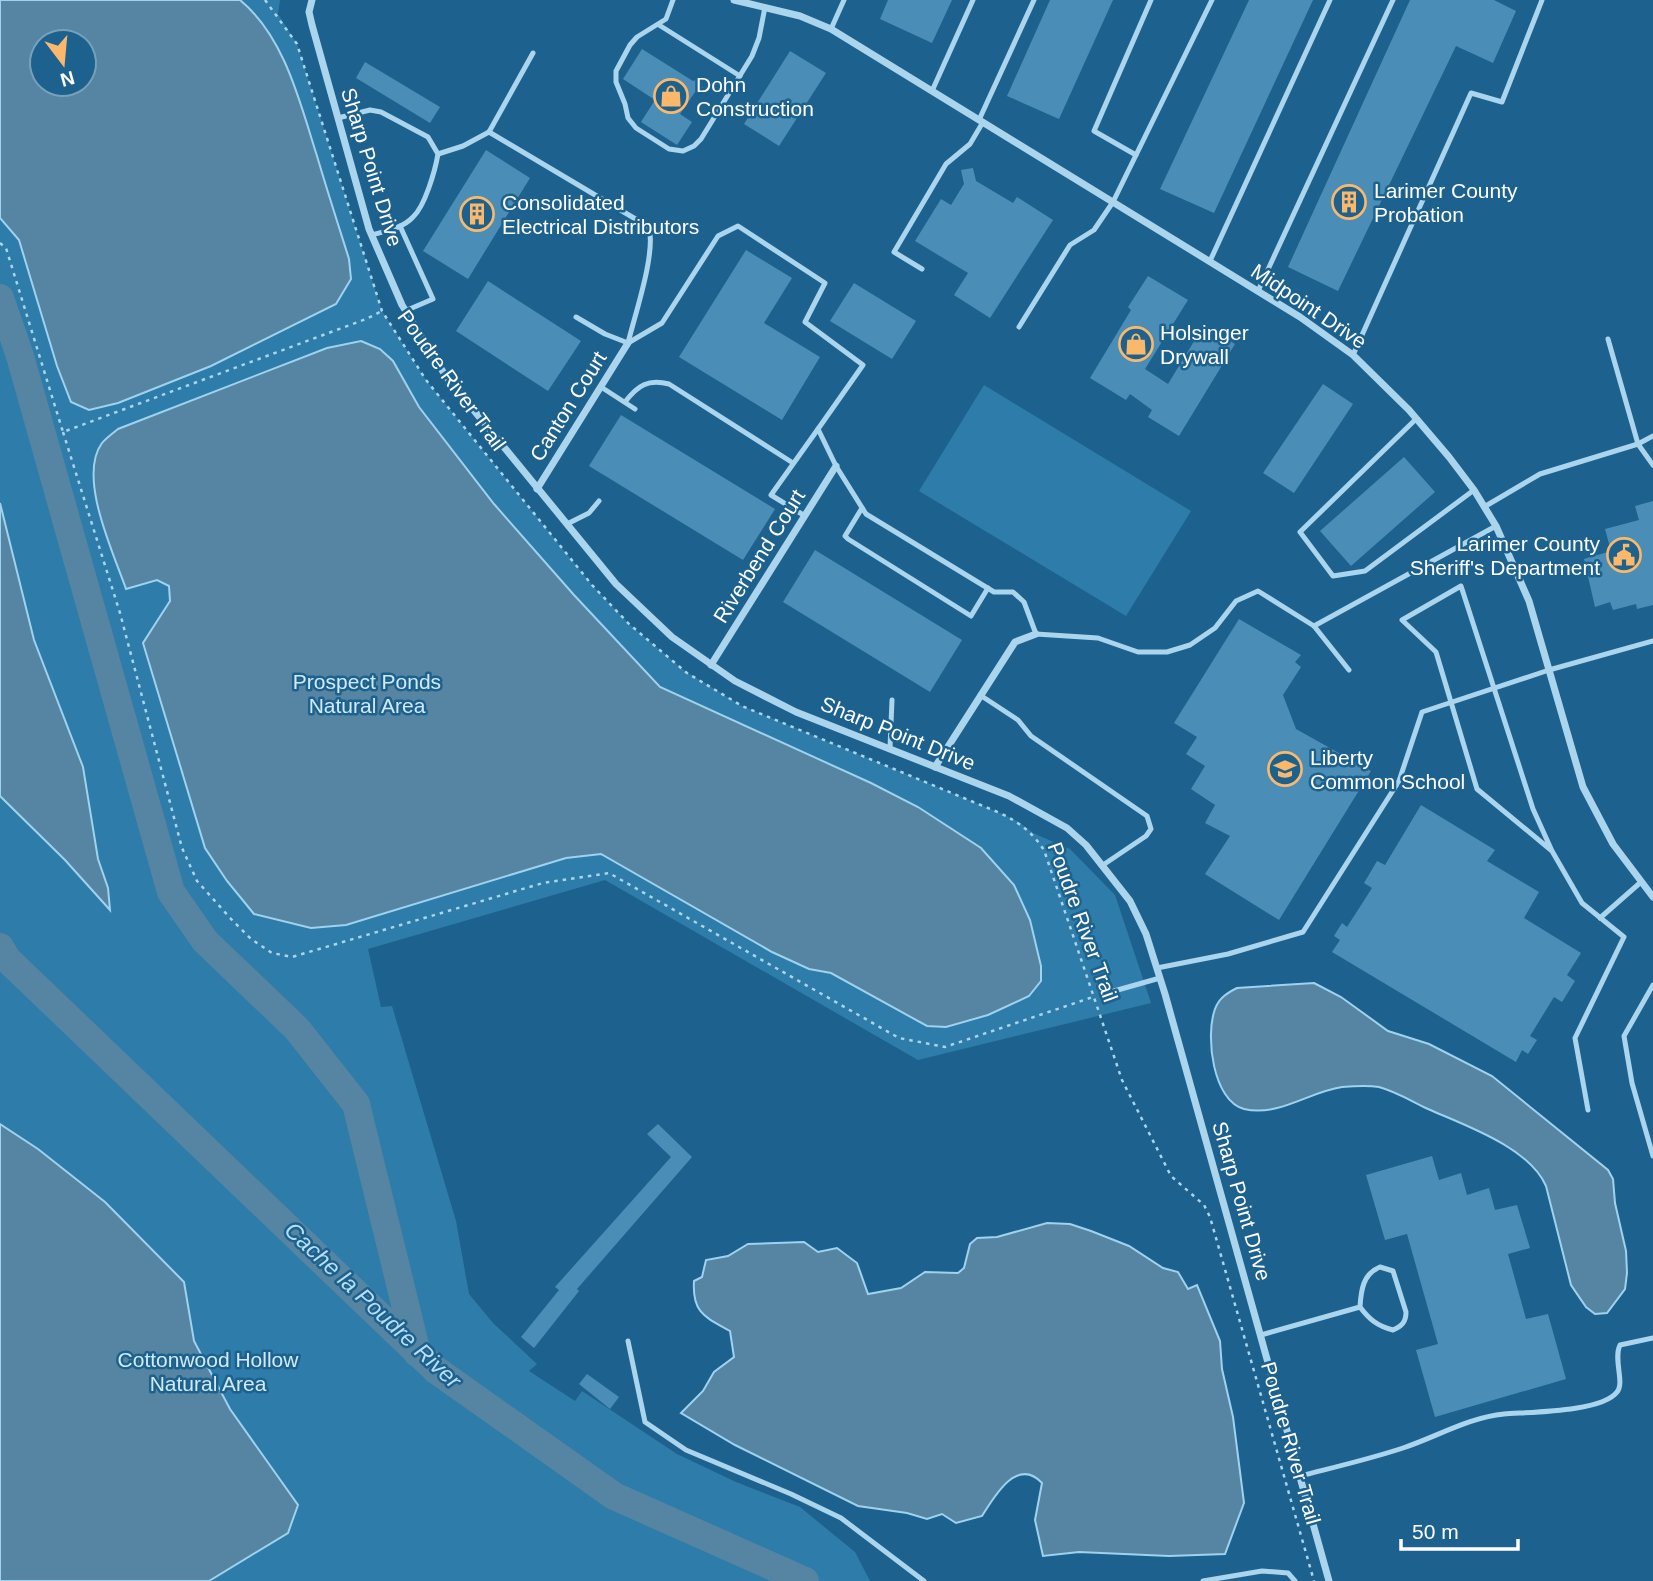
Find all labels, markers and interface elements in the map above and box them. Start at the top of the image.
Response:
north arrow [28,28,98,98]
text: N [58,67,77,91]
place label: Dohn Construction [696,73,814,120]
shop icon: Dohn Construction [652,77,690,115]
street label: Sharp Point Drive [337,85,407,249]
place label: Larimer County Probation [1374,179,1518,226]
building icon: Larimer County Probation [1330,183,1368,221]
place label: Consolidated Electrical Distributors [502,191,699,238]
building icon: Consolidated Electrical Distributors [458,195,496,233]
street label: Midpoint Drive [1247,259,1371,353]
street label: Poudre River Trail [393,305,511,455]
place label: Holsinger Drywall [1160,321,1249,368]
shop icon: Holsinger Drywall [1117,325,1155,363]
street label: Canton Court [525,347,611,465]
street label: Riverbend Court [709,485,809,627]
place label: Larimer County Sheriff's Department [1410,532,1600,579]
public building icon: Larimer County Sheriff's Department [1605,536,1643,574]
park label: Prospect Ponds Natural Area [293,670,441,717]
street label: Sharp Point Drive [817,692,979,774]
place label: Liberty Common School [1310,746,1465,793]
school or university icon: Liberty Common School [1266,750,1304,788]
street label: Poudre River Trail [1043,839,1123,1005]
street label: Sharp Point Drive [1208,1119,1276,1283]
water label: Cache la Poudre River [280,1217,467,1394]
park label: Cottonwood Hollow Natural Area [118,1348,299,1395]
street label: Poudre River Trail [1257,1359,1325,1527]
scale bar [1401,1508,1518,1552]
text: 50 m [1412,1520,1459,1543]

